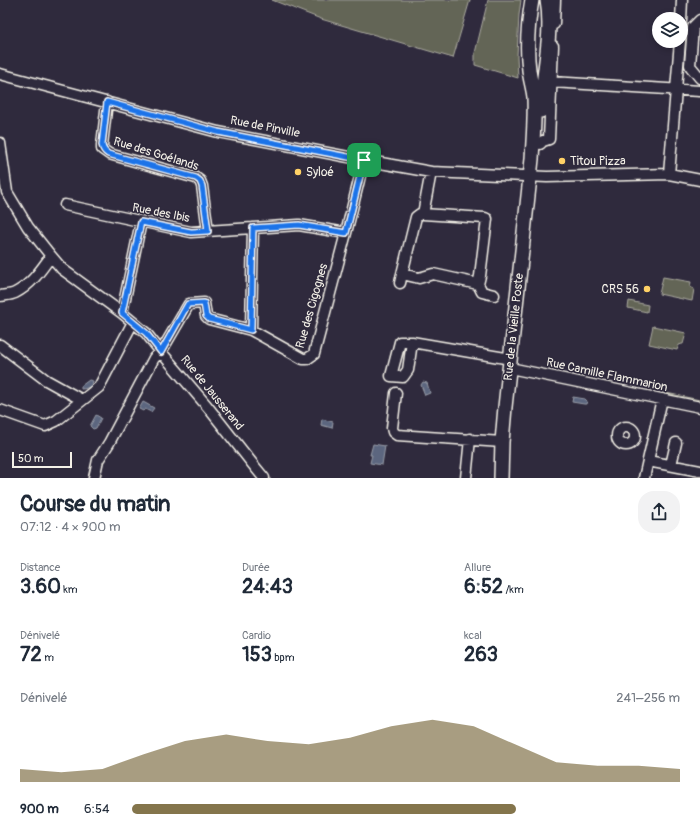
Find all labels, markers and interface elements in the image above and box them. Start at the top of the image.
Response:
map controls [652,12,688,48]
button: layers [652,12,688,48]
street label: Rue de Pinville [229,113,301,141]
street label: Rue des Goélands [112,134,201,174]
pin [347,143,381,177]
icon: arrive [353,149,375,171]
place label: Titou Pizza [570,154,626,169]
marker: Titou Pizza [557,156,567,166]
place label: Syloé [306,165,334,180]
marker: Syloé [293,167,303,177]
street label: Rue des Ibis [131,200,192,226]
street label: Rue des Cigognes [293,261,331,350]
street label: Rue de la Vieille Poste [501,273,527,381]
place label: CRS 56 [602,282,639,297]
marker: CRS 56 [642,284,652,294]
street label: Rue de Jausserand [177,353,247,434]
street label: Rue Camille Flammarion [545,355,669,395]
scale bar [12,450,72,469]
text: 50 m [18,452,44,465]
text: Course du matin [20,490,171,518]
button: share [638,491,680,533]
text: 07:12 · 4 × 900 m [20,519,121,535]
text: Distance [20,561,60,574]
text: Durée [242,561,269,574]
text: Allure [464,561,491,574]
text: 3.60 [20,574,61,599]
text: 24:43 [242,574,293,599]
text: 6:52 [464,574,503,599]
text: km [61,583,78,596]
text: /km [503,583,524,596]
text: Dénivelé [20,629,60,642]
text: Cardio [242,629,271,642]
text: kcal [464,629,482,642]
text: 72 [20,642,42,667]
text: 153 [242,642,272,667]
text: 263 [464,642,498,667]
text: m [42,651,54,664]
text: bpm [272,651,295,664]
text: Dénivelé [20,690,67,706]
text: 241–256 m [616,690,680,706]
text: 900 m [20,801,59,817]
text: 6:54 [84,801,110,817]

